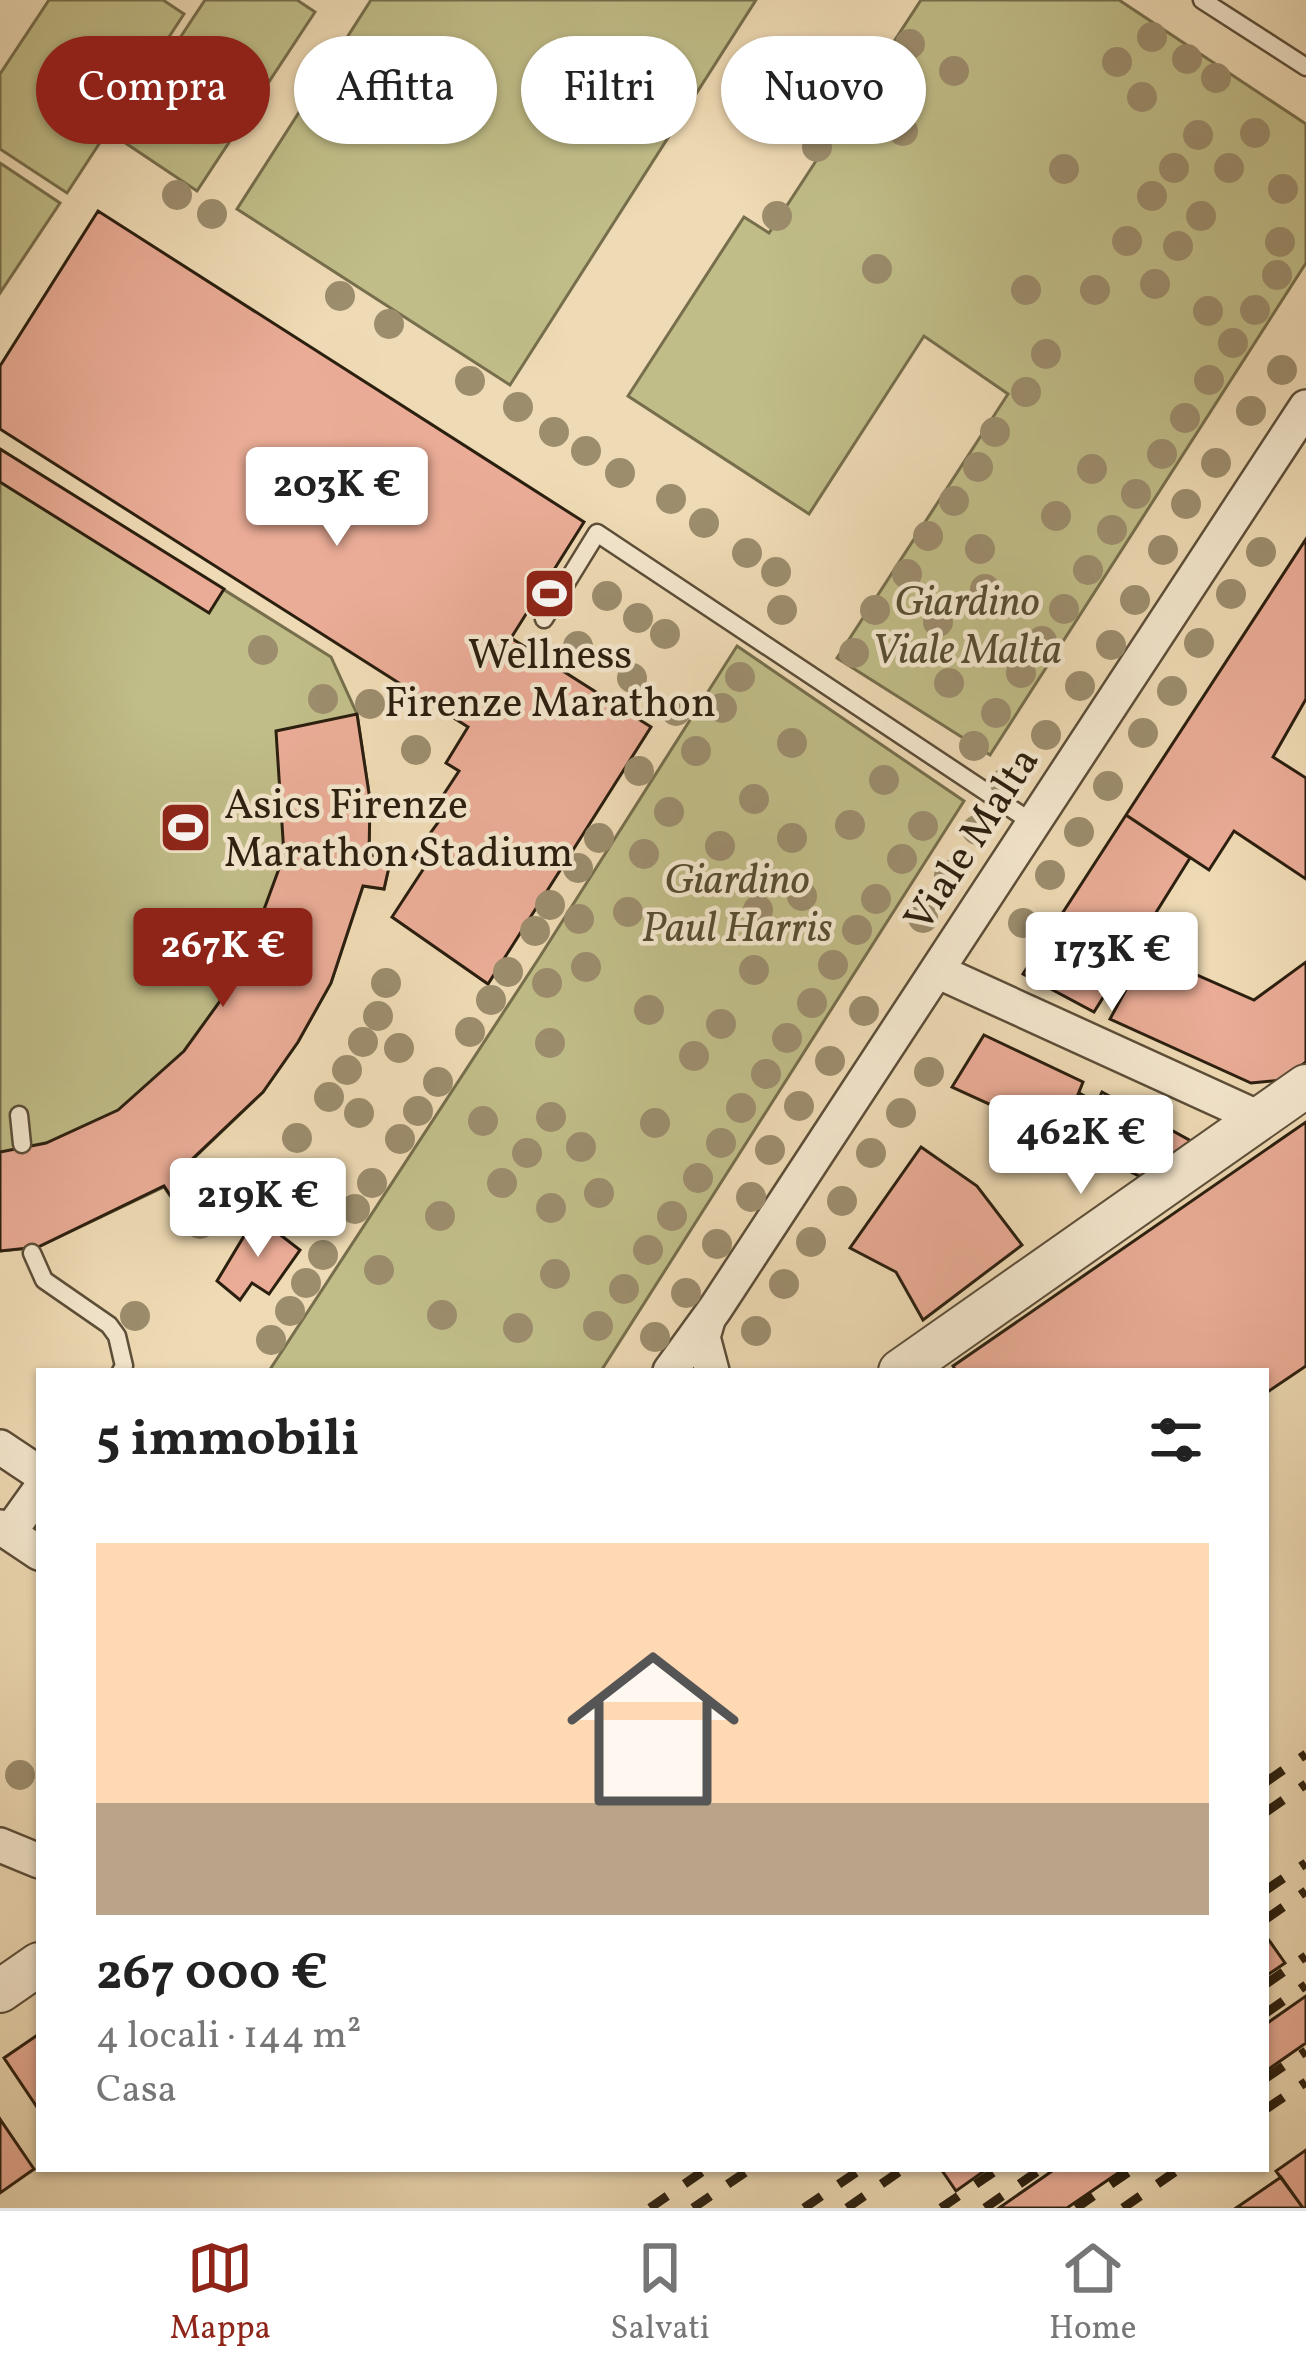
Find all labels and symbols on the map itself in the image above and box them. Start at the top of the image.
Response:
pin: 203K € [239,447,435,549]
sports icon: Wellness Firenze Marathon [522,566,578,622]
park label: Giardino Viale Malta [872,575,1062,682]
place label: Wellness Firenze Marathon [384,628,716,735]
street label: Viale Malta [892,737,1056,944]
place label: Asics Firenze Marathon Stadium [224,778,574,885]
sports icon: Asics Firenze Marathon Stadium [157,799,213,855]
park label: Giardino Paul Harris [641,853,833,960]
pin: 267K € [125,908,321,1010]
pin: 173K € [1014,912,1210,1014]
pin: 462K € [983,1095,1179,1197]
pin: 219K € [160,1158,356,1260]

